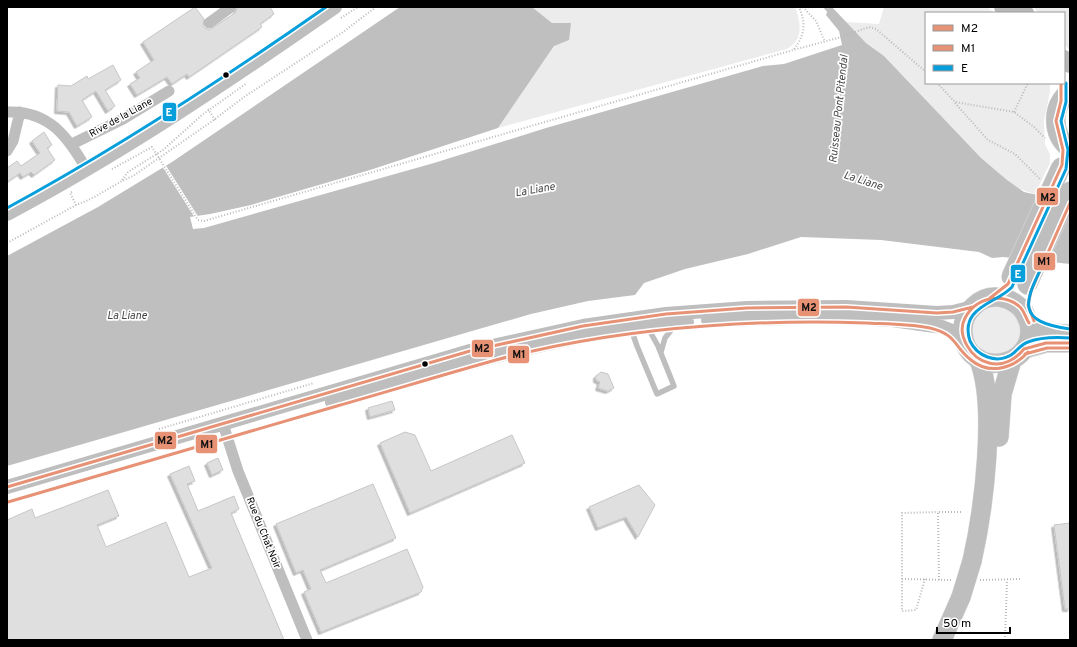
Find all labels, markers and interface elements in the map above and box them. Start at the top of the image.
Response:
legend [925,12,1065,84]
text: M2 [961,21,978,37]
text: M1 [961,41,975,57]
water label: Ruisseau Pont Pitendal [826,53,852,164]
text: E [961,61,968,77]
unlabelled marker [221,70,231,80]
street label: Rive de la Liane [87,95,155,141]
line badge: E [162,102,177,122]
text: E [166,106,173,120]
water label: La Liane [842,168,885,194]
water label: La Liane [514,180,556,200]
line badge: M2 [1036,187,1059,206]
text: M2 [1040,191,1056,205]
line badge: M1 [1033,252,1056,271]
text: M1 [1037,255,1051,269]
line badge: E [1010,264,1026,283]
text: E [1015,268,1022,282]
line badge: M2 [797,298,820,317]
text: M2 [801,301,817,315]
water label: La Liane [107,309,147,323]
line badge: M2 [471,339,494,358]
text: M2 [474,342,490,356]
line badge: M1 [507,345,530,364]
text: M1 [512,348,526,362]
unlabelled marker [420,359,430,369]
line badge: M2 [154,431,177,450]
text: M2 [157,434,173,448]
line badge: M1 [195,434,218,454]
text: M1 [200,438,214,452]
street label: Rue du Chat Noir [243,495,283,571]
scale bar [937,609,1010,635]
text: 50 m [943,616,971,632]

